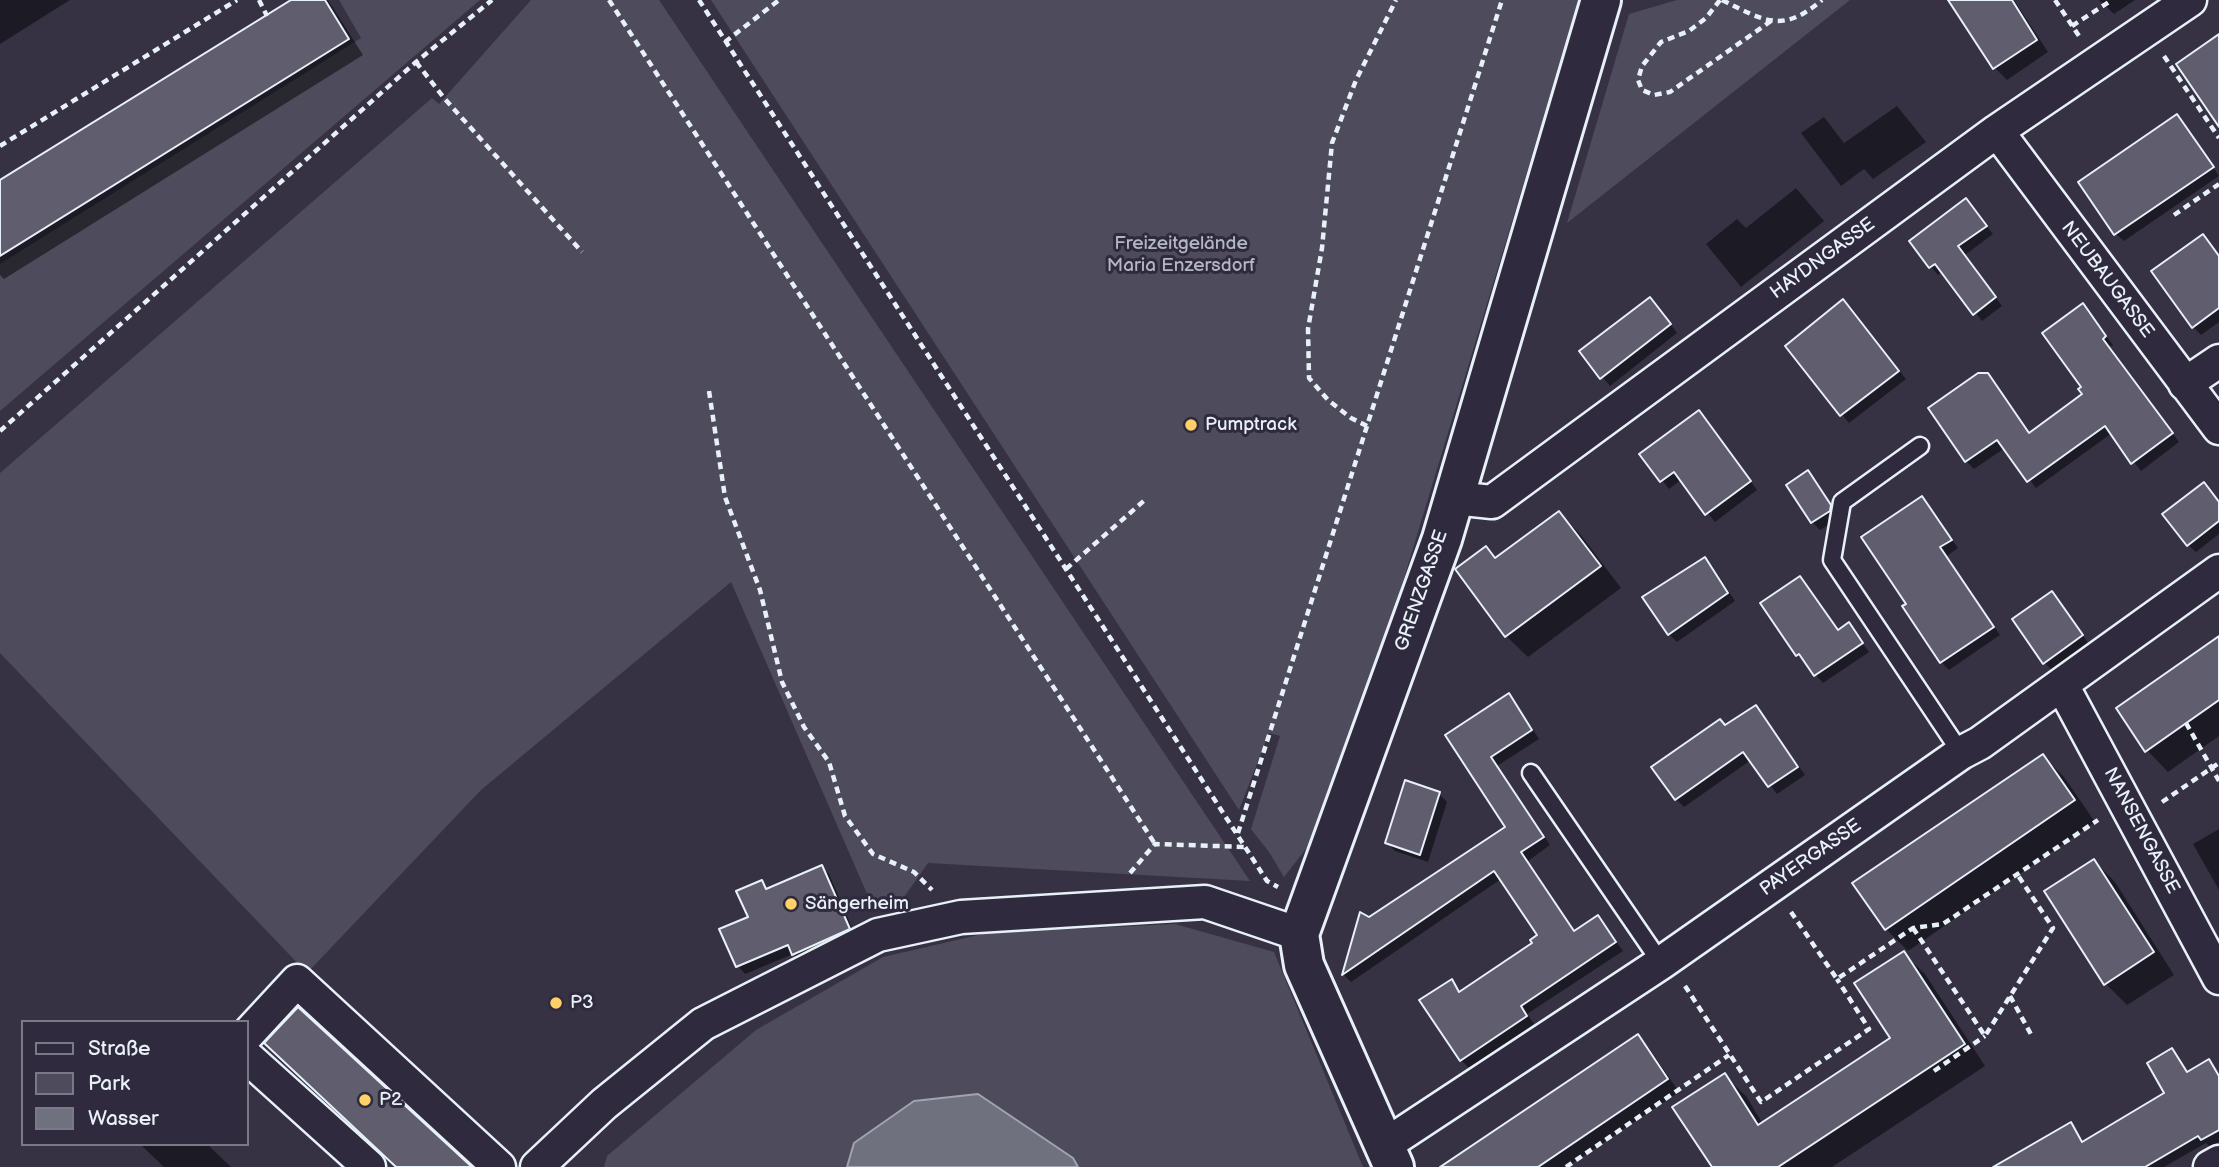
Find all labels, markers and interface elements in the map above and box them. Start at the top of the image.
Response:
street label: HAYDNGASSE [1766,213,1880,305]
street label: NEUBAUGASSE [2056,217,2158,343]
park label: Freizeitgelände Maria Enzersdorf [1107,233,1255,277]
place label: Pumptrack [1205,414,1297,436]
marker: Pumptrack [1183,417,1199,433]
street label: GRENZGASSE [1391,528,1453,654]
street label: NANSENGASSE [2098,764,2184,898]
street label: PAYERGASSE [1756,815,1866,901]
place label: Sängerheim [805,893,909,915]
marker: Sängerheim [783,896,799,912]
place label: P3 [570,992,594,1014]
marker: P3 [548,995,564,1011]
legend [21,1020,248,1146]
text: Straße [88,1036,150,1061]
text: Park [88,1071,130,1096]
place label: P2 [379,1089,402,1111]
marker: P2 [357,1092,373,1108]
text: Wasser [88,1106,159,1131]

